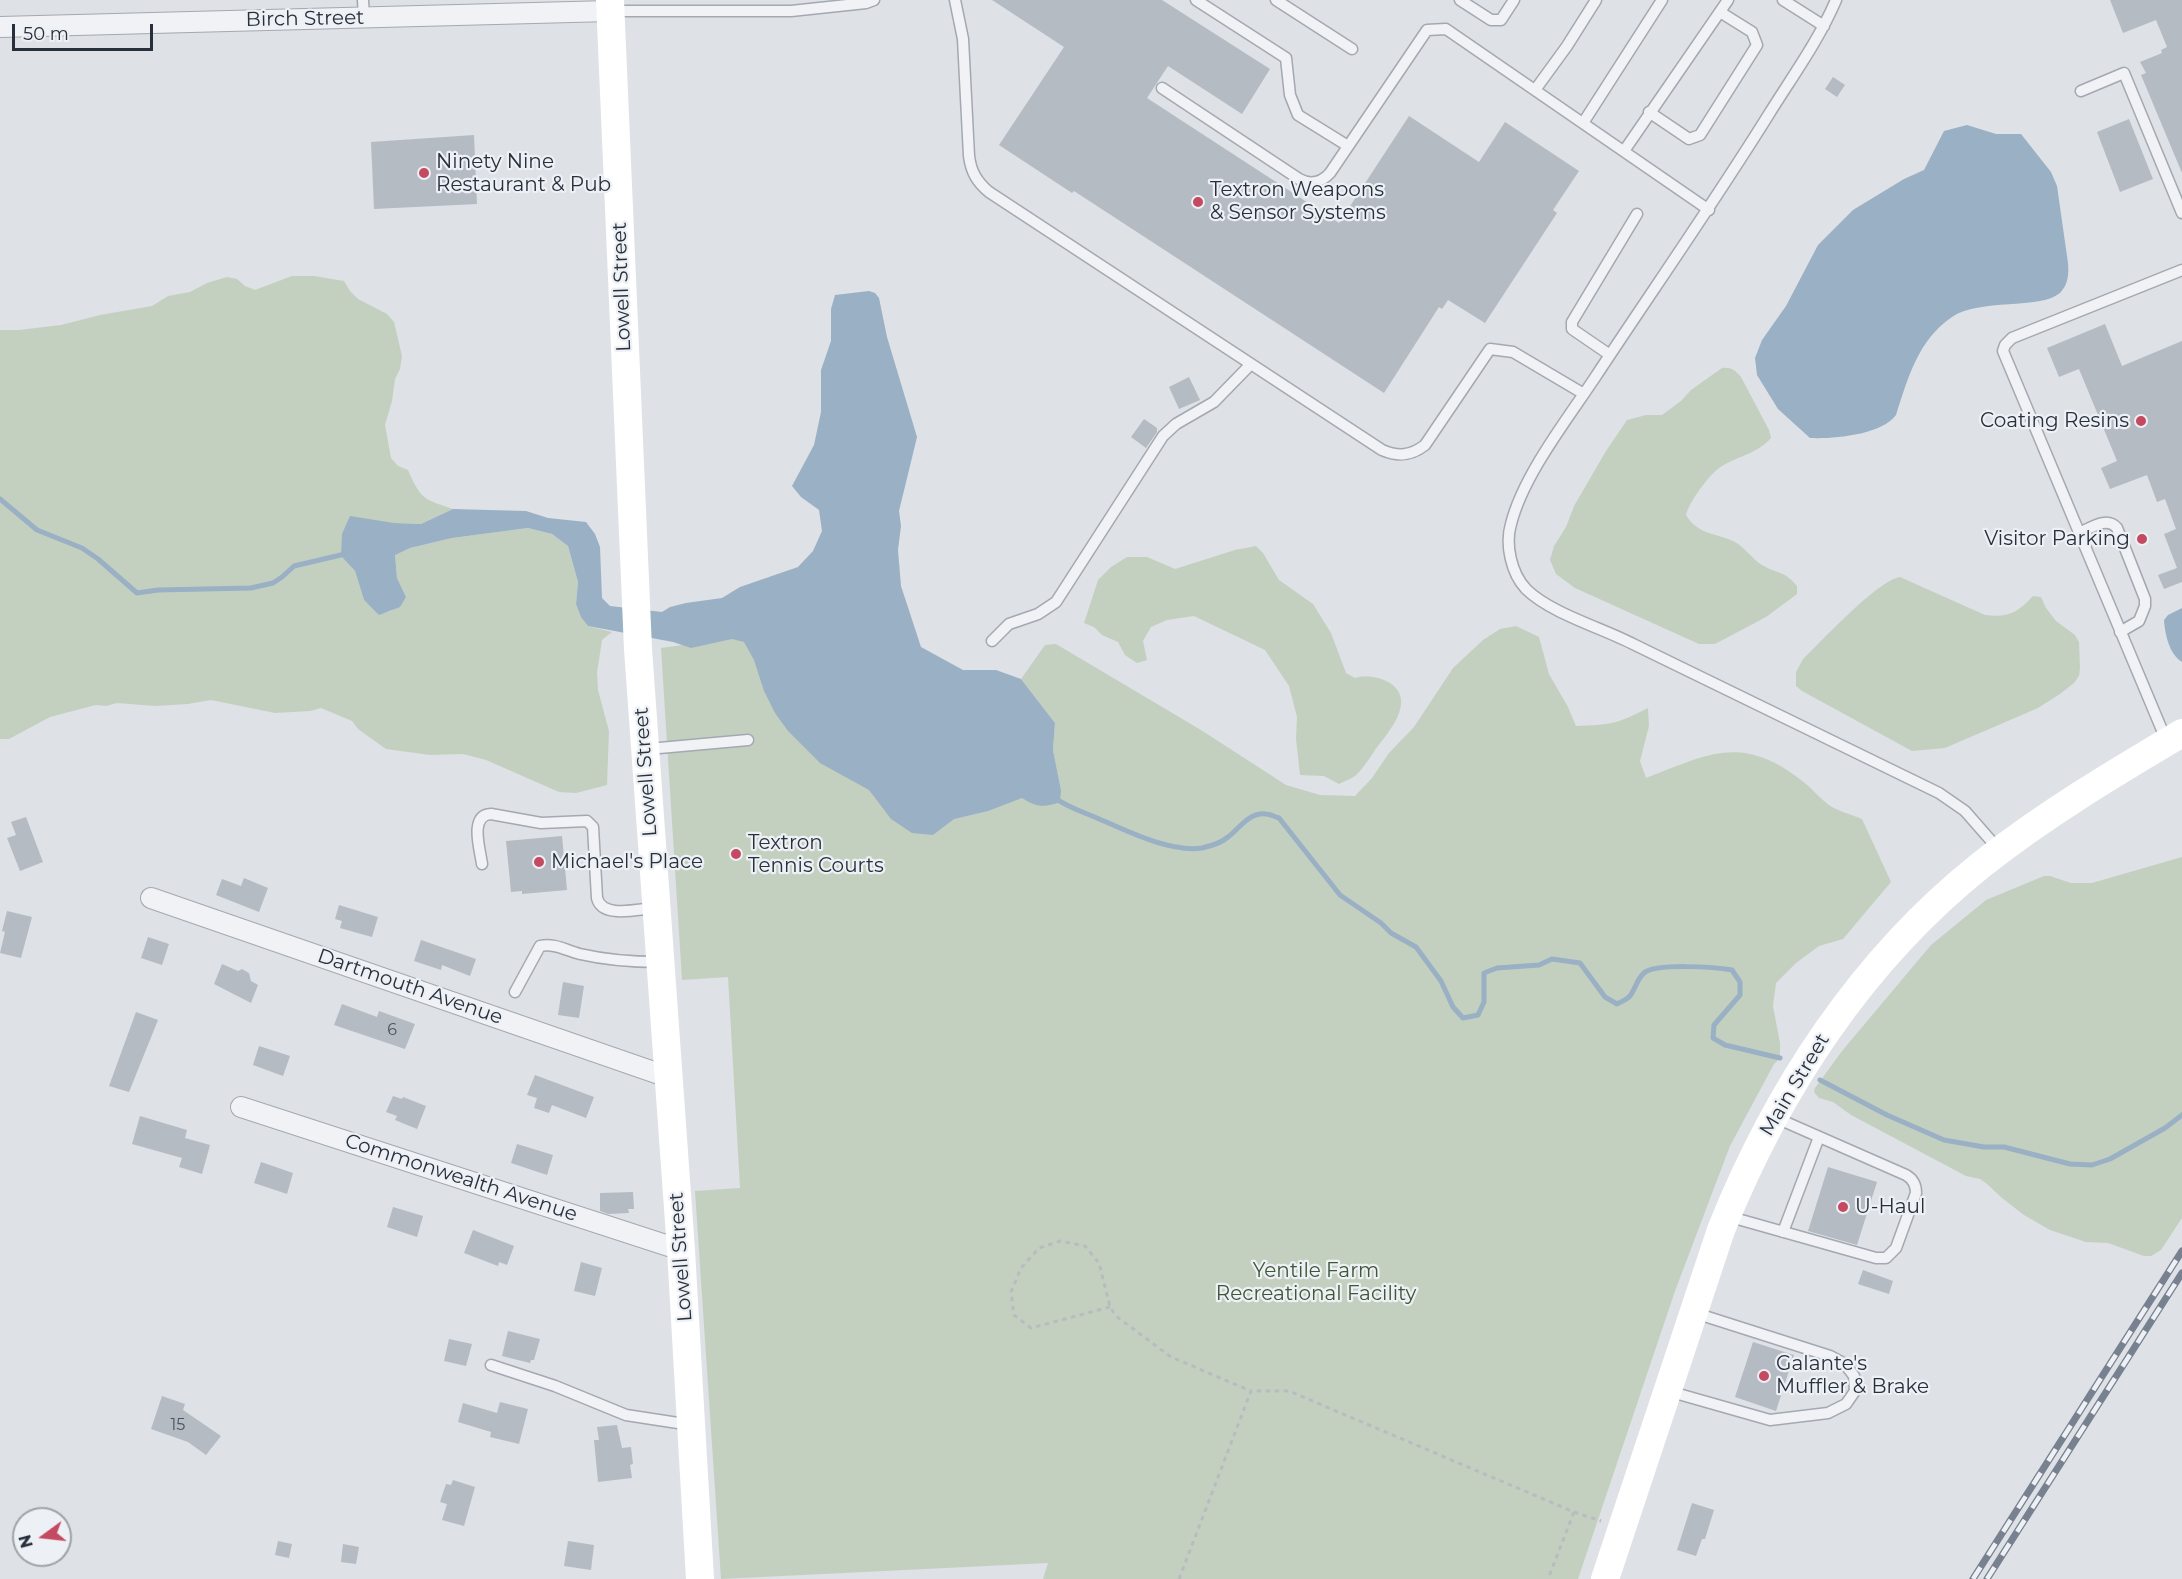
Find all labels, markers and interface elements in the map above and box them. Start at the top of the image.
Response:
street label: Birch Street [246,6,364,32]
scale bar [15,12,156,50]
text: 50 m [23,23,69,45]
place label: Ninety Nine Restaurant & Pub [436,150,611,197]
marker: Ninety Nine Restaurant & Pub [417,166,431,180]
place label: Textron Weapons & Sensor Systems [1210,178,1386,225]
marker: Textron Weapons & Sensor Systems [1191,195,1205,209]
street label: Lowell Street [608,222,636,352]
place label: Coating Resins [1980,409,2129,433]
marker: Coating Resins [2134,414,2148,428]
place label: Visitor Parking [1984,527,2130,551]
marker: Visitor Parking [2135,532,2149,546]
street label: Lowell Street [630,706,662,838]
place label: Textron Tennis Courts [748,831,884,878]
marker: Textron Tennis Courts [729,847,743,861]
place label: Michael's Place [551,850,703,874]
marker: Michael's Place [532,855,546,869]
street label: Dartmouth Avenue [314,944,506,1030]
house number: 6 [387,1020,397,1040]
street label: Main Street [1755,1029,1835,1141]
street label: Commonwealth Avenue [342,1129,580,1227]
street label: Lowell Street [665,1191,697,1323]
place label: U-Haul [1855,1195,1925,1219]
marker: U-Haul [1836,1200,1850,1214]
park label: Yentile Farm Recreational Facility [1216,1259,1416,1306]
place label: Galante's Muffler & Brake [1776,1352,1929,1399]
marker: Galante's Muffler & Brake [1757,1369,1771,1383]
house number: 15 [171,1415,185,1435]
north arrow [12,1507,72,1567]
text: N [15,1533,37,1550]

